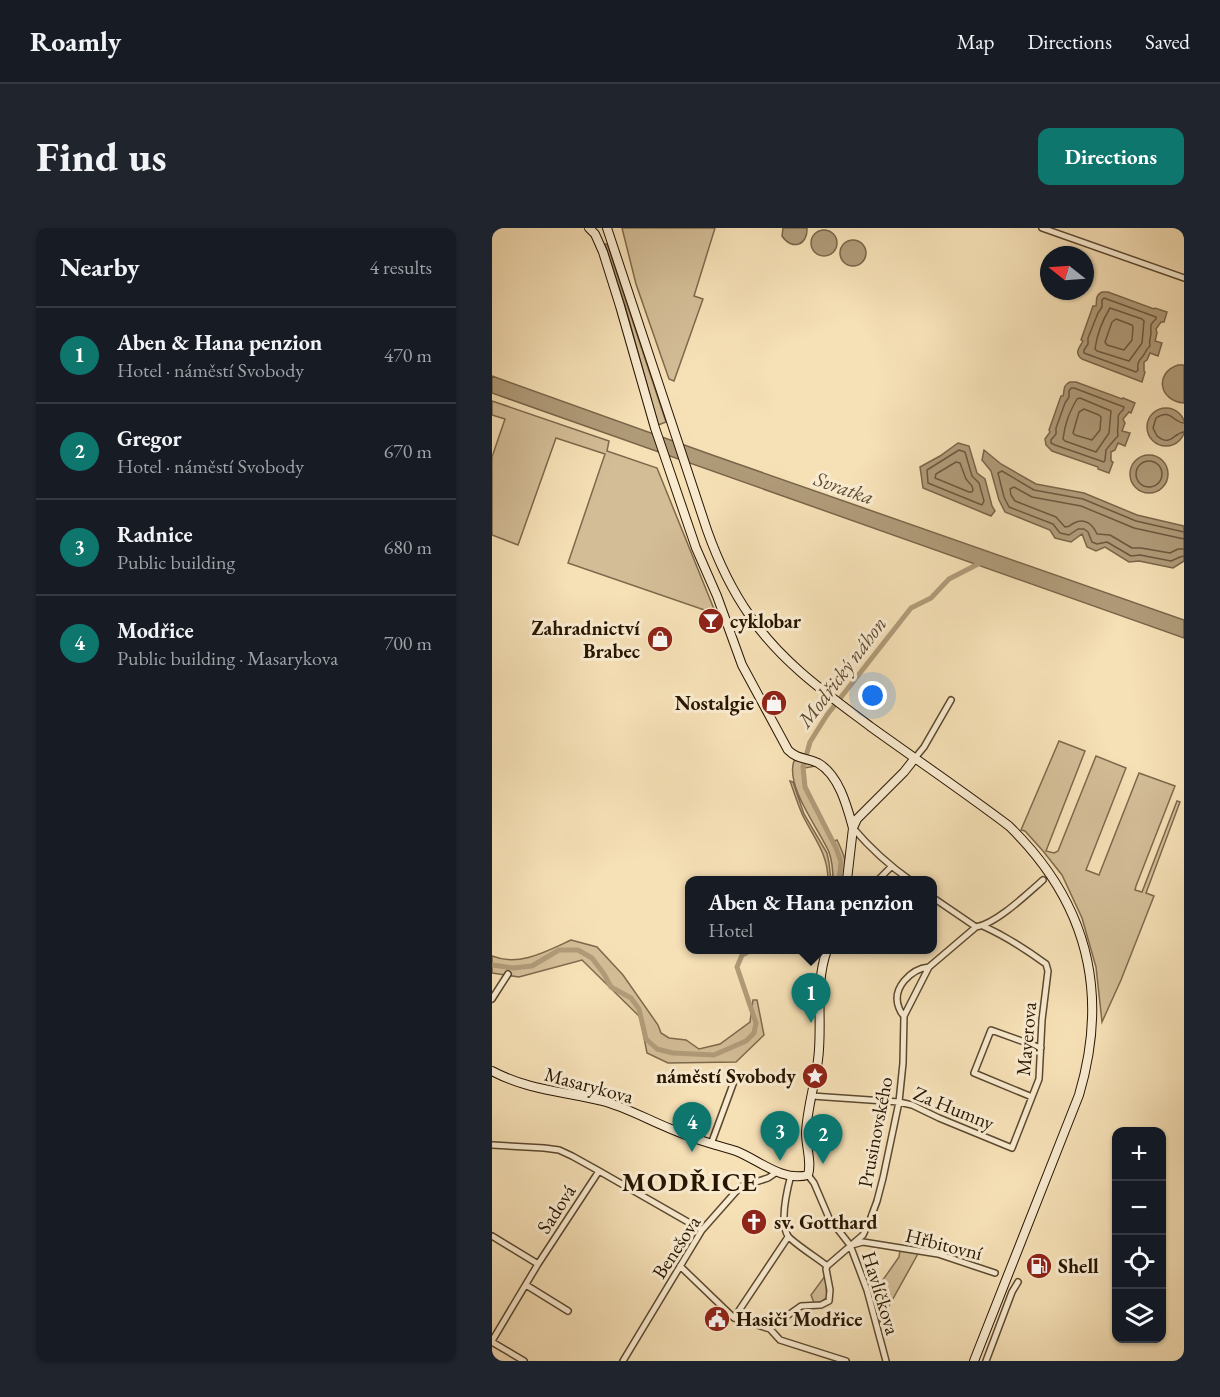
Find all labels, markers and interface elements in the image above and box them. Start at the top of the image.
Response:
text: Roamly [30,23,121,59]
text: Map [957,28,994,55]
text: Directions [1027,28,1112,55]
text: Saved [1145,28,1190,55]
button: Directions [1038,128,1184,185]
text: Find us [36,129,167,184]
north arrow [1040,246,1094,300]
text: Nearby [60,250,140,284]
text: 4 results [369,254,432,280]
text: Aben & Hana penzion [117,328,322,357]
text: 1 [74,342,85,368]
text: 470 m [384,342,432,368]
text: Hotel · náměstí Svobody [117,357,304,383]
text: Gregor [117,424,182,453]
text: 2 [74,438,85,464]
text: 670 m [384,438,432,464]
text: Hotel · náměstí Svobody [117,453,304,479]
water label: Svratka [810,464,878,510]
text: Radnice [117,520,193,549]
text: 3 [74,534,85,560]
text: 680 m [384,534,432,560]
text: Public building [117,549,235,575]
bar icon: cyklobar [696,606,726,636]
place label: cyklobar [730,608,802,634]
water label: Modřický náhon [790,611,892,734]
place label: Zahradnictví Brabec [532,615,640,664]
text: Modřice [117,616,194,645]
shop icon: Zahradnictví Brabec [645,624,675,654]
text: 4 [74,630,85,656]
text: 700 m [384,630,432,656]
text: Public building · Masarykova [117,645,338,671]
your location [858,681,887,710]
shop icon: Nostalgie [759,688,789,718]
place label: Nostalgie [675,690,754,716]
popup [685,876,937,954]
text: Aben & Hana penzion [708,888,914,917]
text: Hotel [708,917,753,943]
pin: 1 [792,974,830,1023]
street label: Mayerova [1010,1001,1042,1077]
street label: Masarykova [542,1061,636,1109]
place icon: náměstí Svobody [800,1061,830,1091]
place label: náměstí Svobody [656,1063,796,1089]
street label: Prusinovského [852,1074,899,1190]
street label: Za Humny [910,1080,998,1136]
pin: 4 [672,1102,712,1152]
pin: 3 [760,1112,800,1161]
pin: 2 [804,1114,842,1164]
map controls [1112,1127,1166,1343]
button: + [1112,1127,1166,1181]
district label: MODŘICE [622,1165,758,1199]
street label: Sadová [531,1179,581,1238]
button: − [1112,1181,1166,1235]
church icon: sv. Gotthard [739,1207,769,1237]
place label: sv. Gotthard [774,1209,877,1235]
street label: Benešova [646,1210,706,1284]
street label: Hřbitovní [903,1222,985,1266]
button: locate [1112,1235,1166,1289]
street label: Havlíčkova [856,1248,906,1338]
fuel station icon: Shell [1024,1251,1054,1281]
place label: Shell [1058,1253,1099,1279]
button: layers [1112,1289,1166,1343]
public building icon: Hasiči Modřice [702,1304,732,1334]
place label: Hasiči Modřice [736,1306,862,1332]

